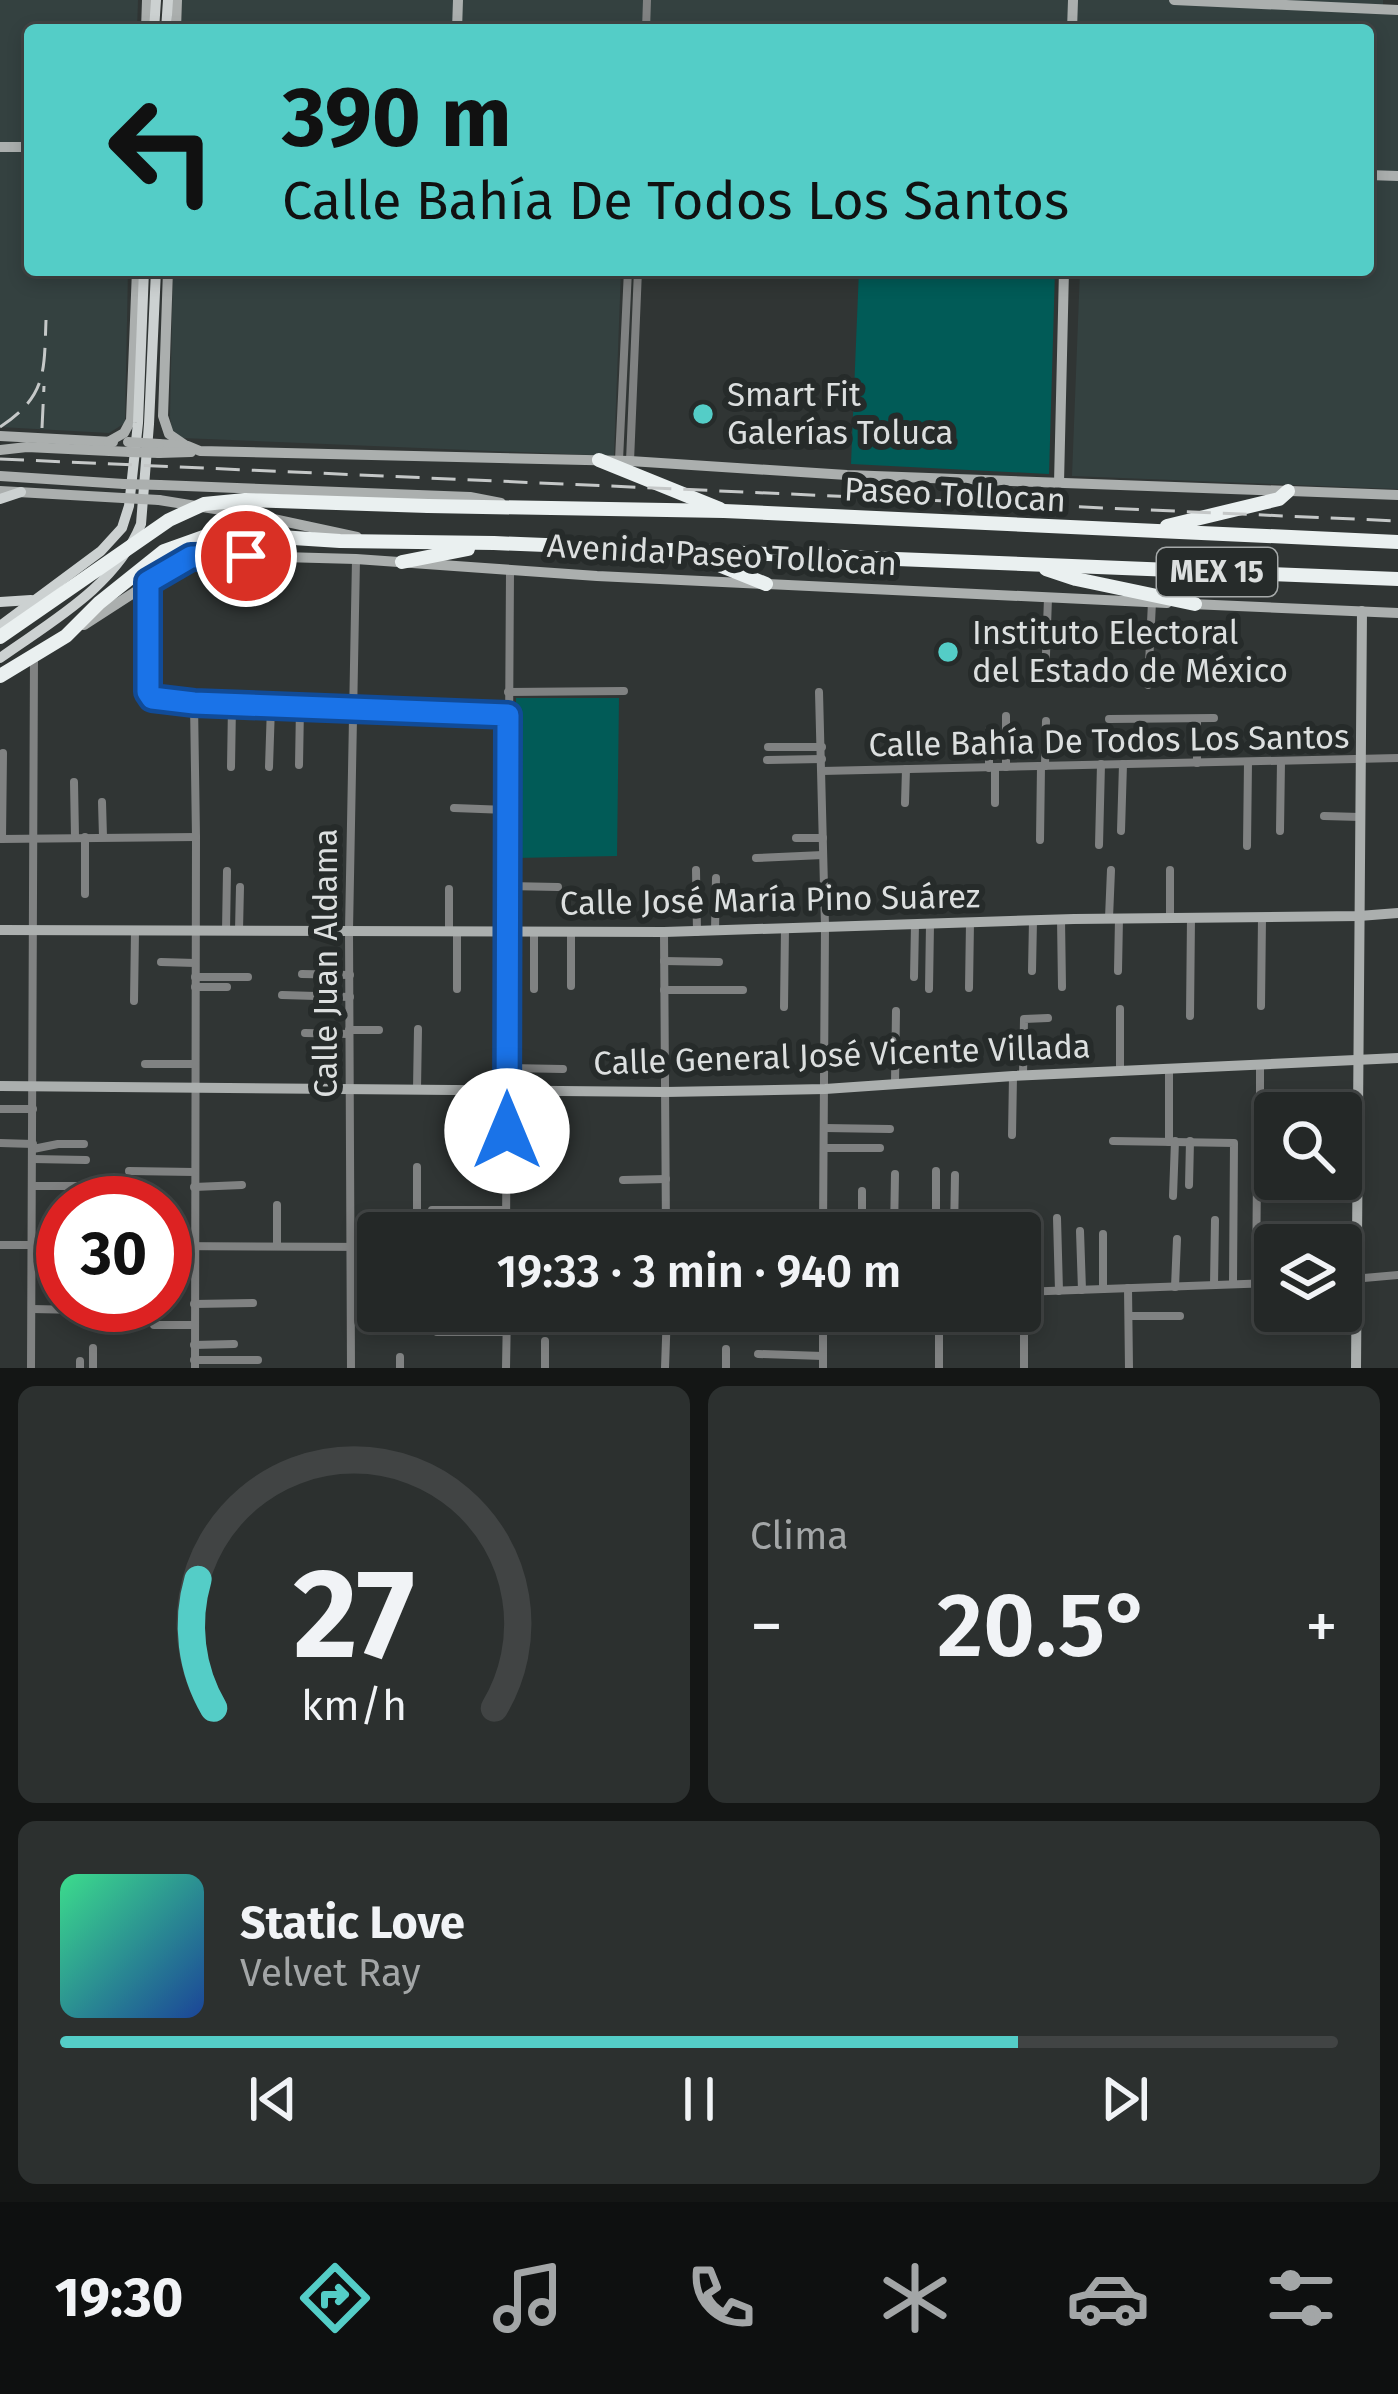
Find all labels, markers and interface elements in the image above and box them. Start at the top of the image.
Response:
text: 390 m [282,67,512,168]
icon: left [84,72,240,228]
text: Calle Bahía De Todos Los Santos [282,169,1069,233]
place label: Smart Fit Galerías Toluca [727,375,954,453]
marker: Smart Fit Galerías Toluca [690,401,716,427]
street label: Paseo Tollocan [843,469,1067,521]
pin [195,505,297,607]
icon: arrive [213,523,279,589]
street label: Avenida Paseo Tollocan [546,526,898,584]
road number: MEX 15 [1157,548,1277,596]
place label: Instituto Electoral del Estado de México [972,613,1288,691]
marker: Instituto Electoral del Estado de México [935,639,961,665]
street label: Calle Bahía De Todos Los Santos [868,717,1350,765]
street label: Calle Juan Aldama [306,828,346,1098]
street label: Calle José María Pino Suárez [559,876,981,924]
street label: Calle General José Vicente Villada [593,1026,1091,1084]
position arrow [444,1068,570,1194]
map controls [1254,1092,1362,1332]
button: search [1254,1092,1362,1200]
speed limit sign: 30 [36,1176,192,1332]
button: layers [1254,1224,1362,1332]
text: 19:33 · 3 min · 940 m [497,1245,901,1299]
text: Clima [750,1513,849,1559]
text: 27 [293,1540,415,1690]
text: 20.5° [937,1572,1151,1680]
text: − [750,1587,783,1666]
text: + [1305,1587,1338,1666]
text: km/h [301,1679,407,1730]
text: Static Love [240,1896,465,1950]
text: Velvet Ray [240,1950,421,1996]
icon: previous [240,2066,306,2132]
icon: pause [666,2066,732,2132]
icon: next [1092,2066,1158,2132]
icon: directions [293,2256,377,2340]
icon: music [486,2256,570,2340]
icon: phone [679,2256,763,2340]
icon: climate [873,2256,957,2340]
icon: car [1066,2256,1150,2340]
icon: filters [1259,2256,1343,2340]
text: 19:30 [55,2266,183,2330]

